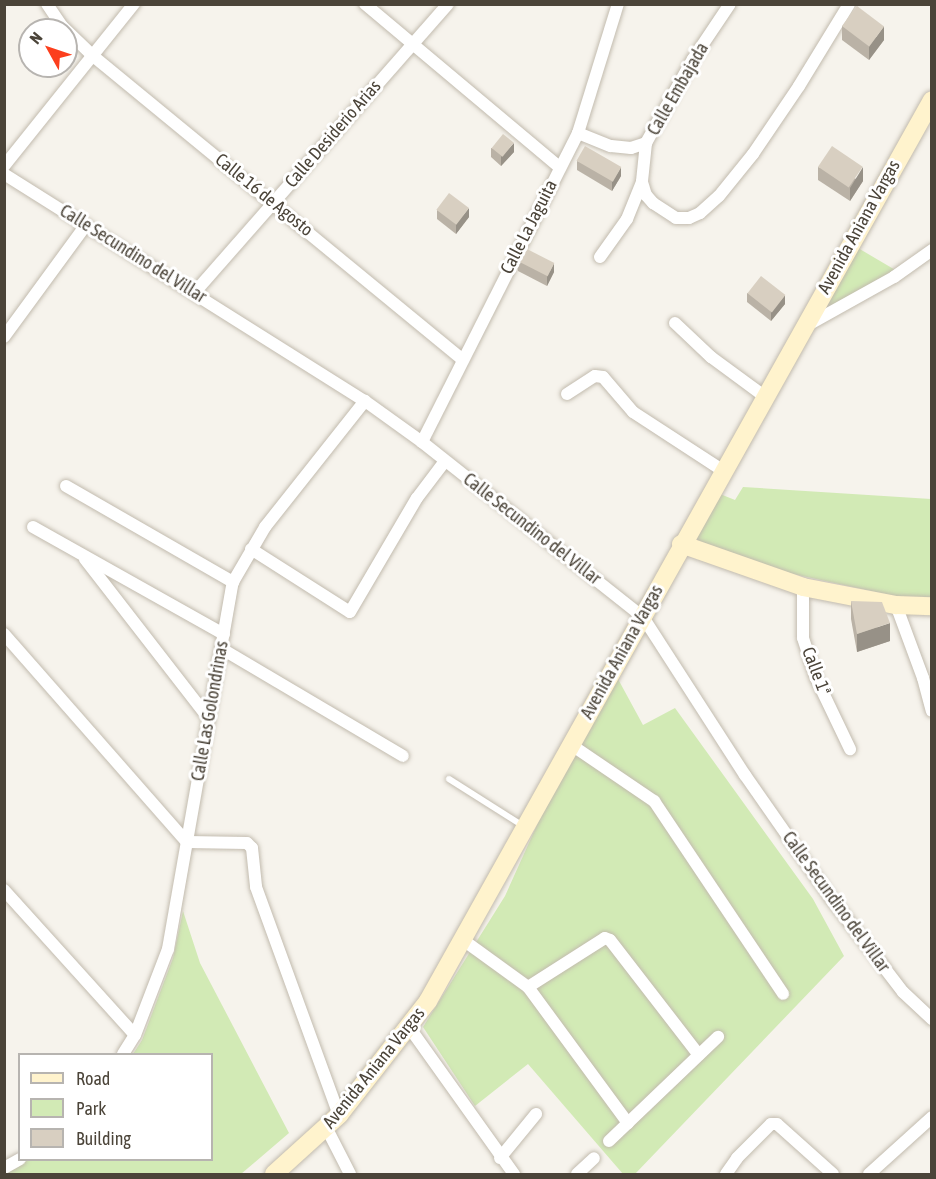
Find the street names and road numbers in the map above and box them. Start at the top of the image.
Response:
street label: Calle Embajada [643,39,713,139]
street label: Calle Desiderio Arias [280,76,386,192]
street label: Calle 16 de Agosto [211,149,317,241]
street label: Avenida Aniana Vargas [813,156,905,298]
street label: Calle La Jaguita [496,176,562,278]
street label: Calle Secundino del Villar [56,200,210,308]
street label: Calle Secundino del Villar [459,469,605,589]
street label: Avenida Aniana Vargas [576,581,668,723]
street label: Calle Las Golondrinas [187,639,233,783]
street label: Calle 1ª [797,644,835,698]
street label: Calle Secundino del Villar [778,827,894,977]
street label: Avenida Aniana Vargas [319,1003,429,1133]

